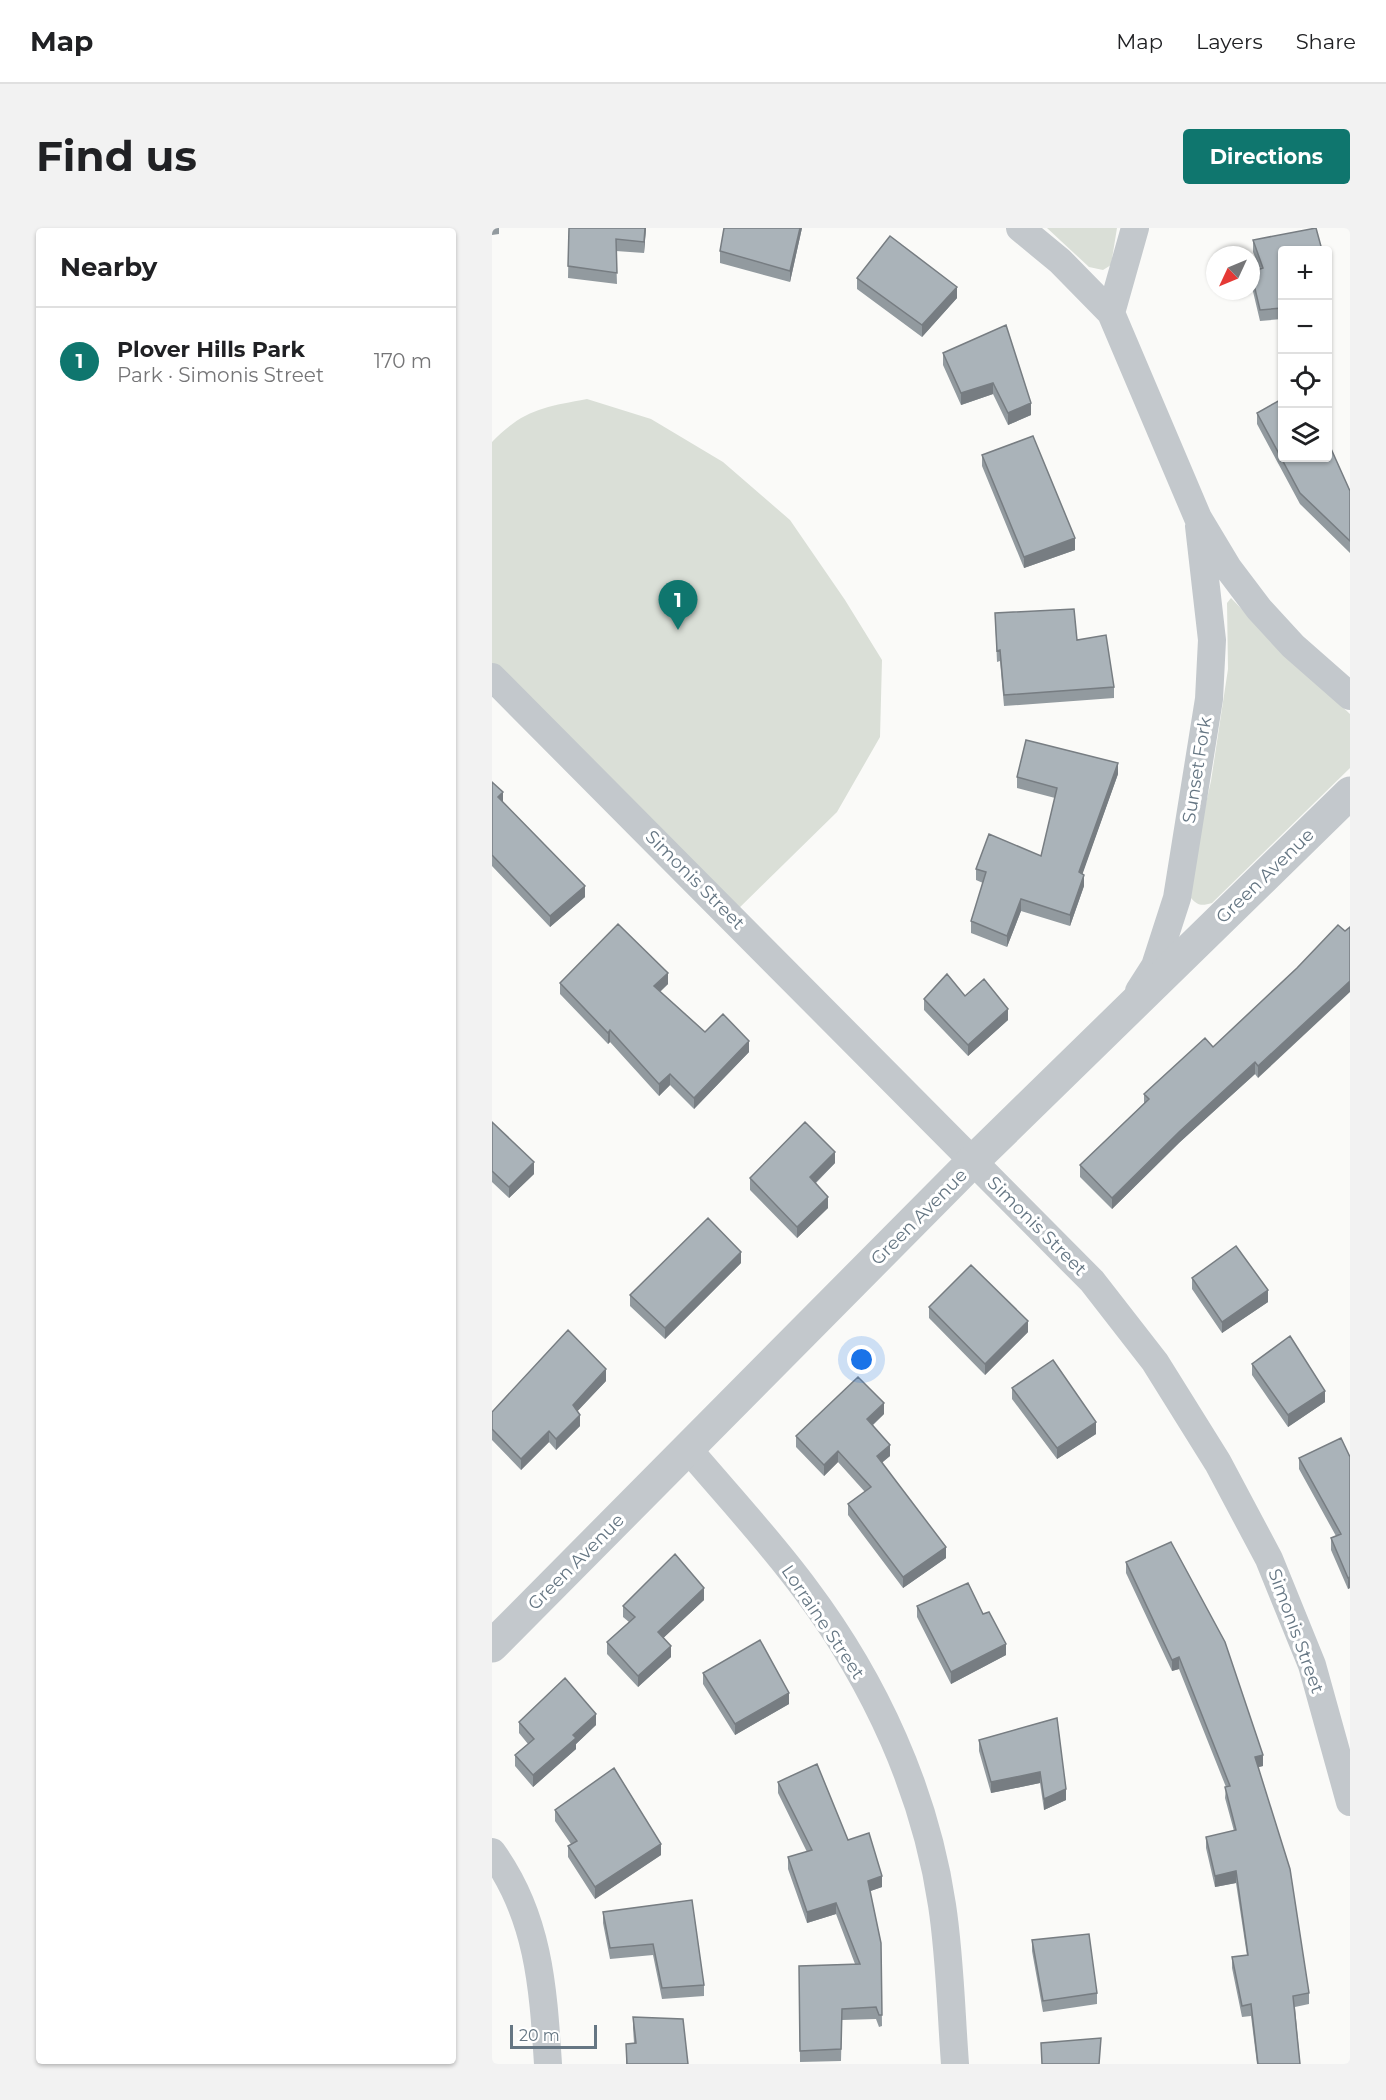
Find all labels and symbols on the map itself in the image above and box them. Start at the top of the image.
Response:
north arrow [1206,246,1260,300]
pin: 1 [658,580,698,630]
street label: Sunset Fork [1178,715,1216,825]
street label: Green Avenue [1212,824,1319,928]
street label: Simonis Street [641,826,749,934]
street label: Green Avenue [866,1164,972,1270]
street label: Simonis Street [983,1172,1091,1280]
your location [847,1345,876,1374]
street label: Green Avenue [523,1509,629,1615]
street label: Lorraine Street [777,1561,869,1683]
street label: Simonis Street [1263,1566,1329,1696]
scale bar [510,2022,597,2050]

